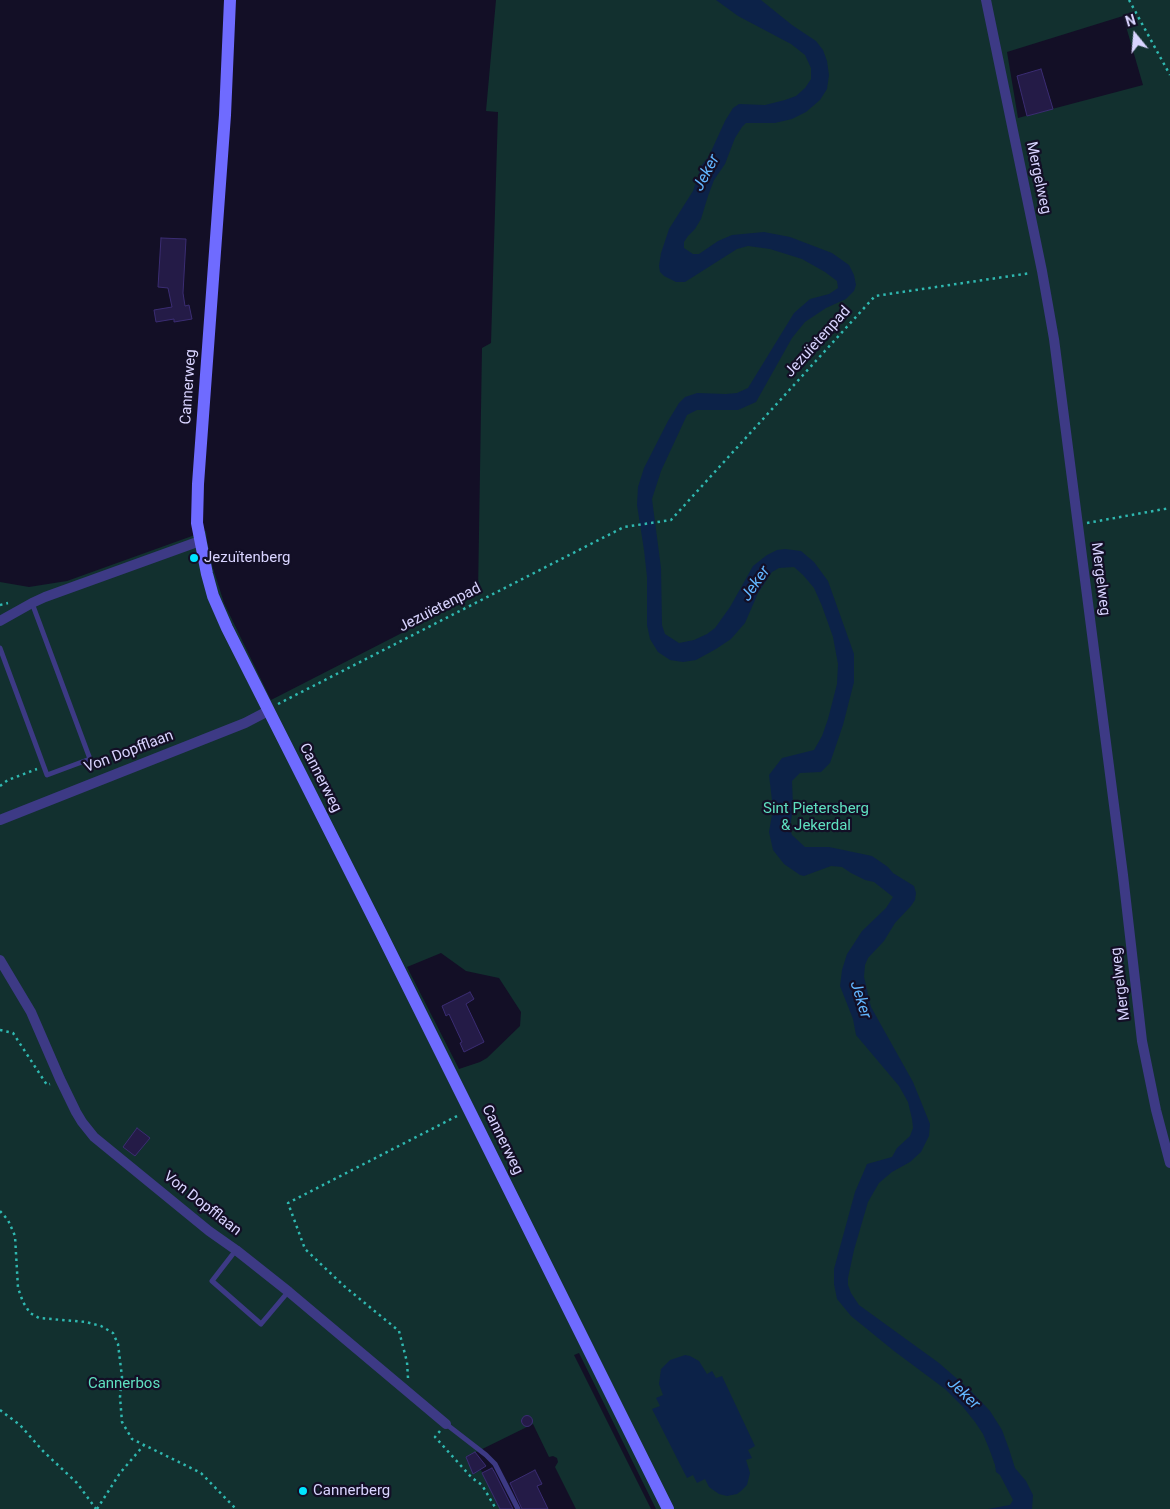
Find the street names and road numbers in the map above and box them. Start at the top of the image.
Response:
street label: Mergelweg [1022,140,1054,216]
street label: Jezuïetenpad [781,303,855,381]
street label: Cannerweg [177,349,201,425]
street label: Mergelweg [1087,541,1113,617]
street label: Jezuïetenpad [396,580,484,636]
street label: Von Dopfflaan [82,727,176,777]
street label: Cannerweg [295,740,345,816]
street label: Mergelweg [1108,946,1134,1022]
street label: Cannerweg [477,1102,527,1178]
street label: Von Dopfflaan [159,1168,245,1240]

